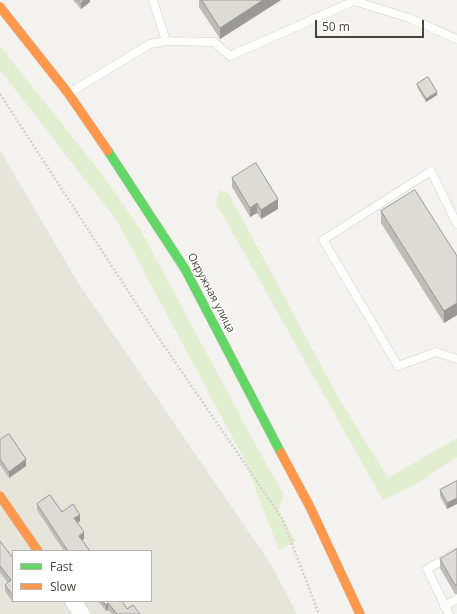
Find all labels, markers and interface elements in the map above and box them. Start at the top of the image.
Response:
scale bar [317,12,426,38]
text: 50 m [322,18,350,35]
street label: Окружная улица [184,251,238,335]
legend [12,550,152,602]
text: Fast [50,558,73,575]
text: Slow [50,578,76,595]

